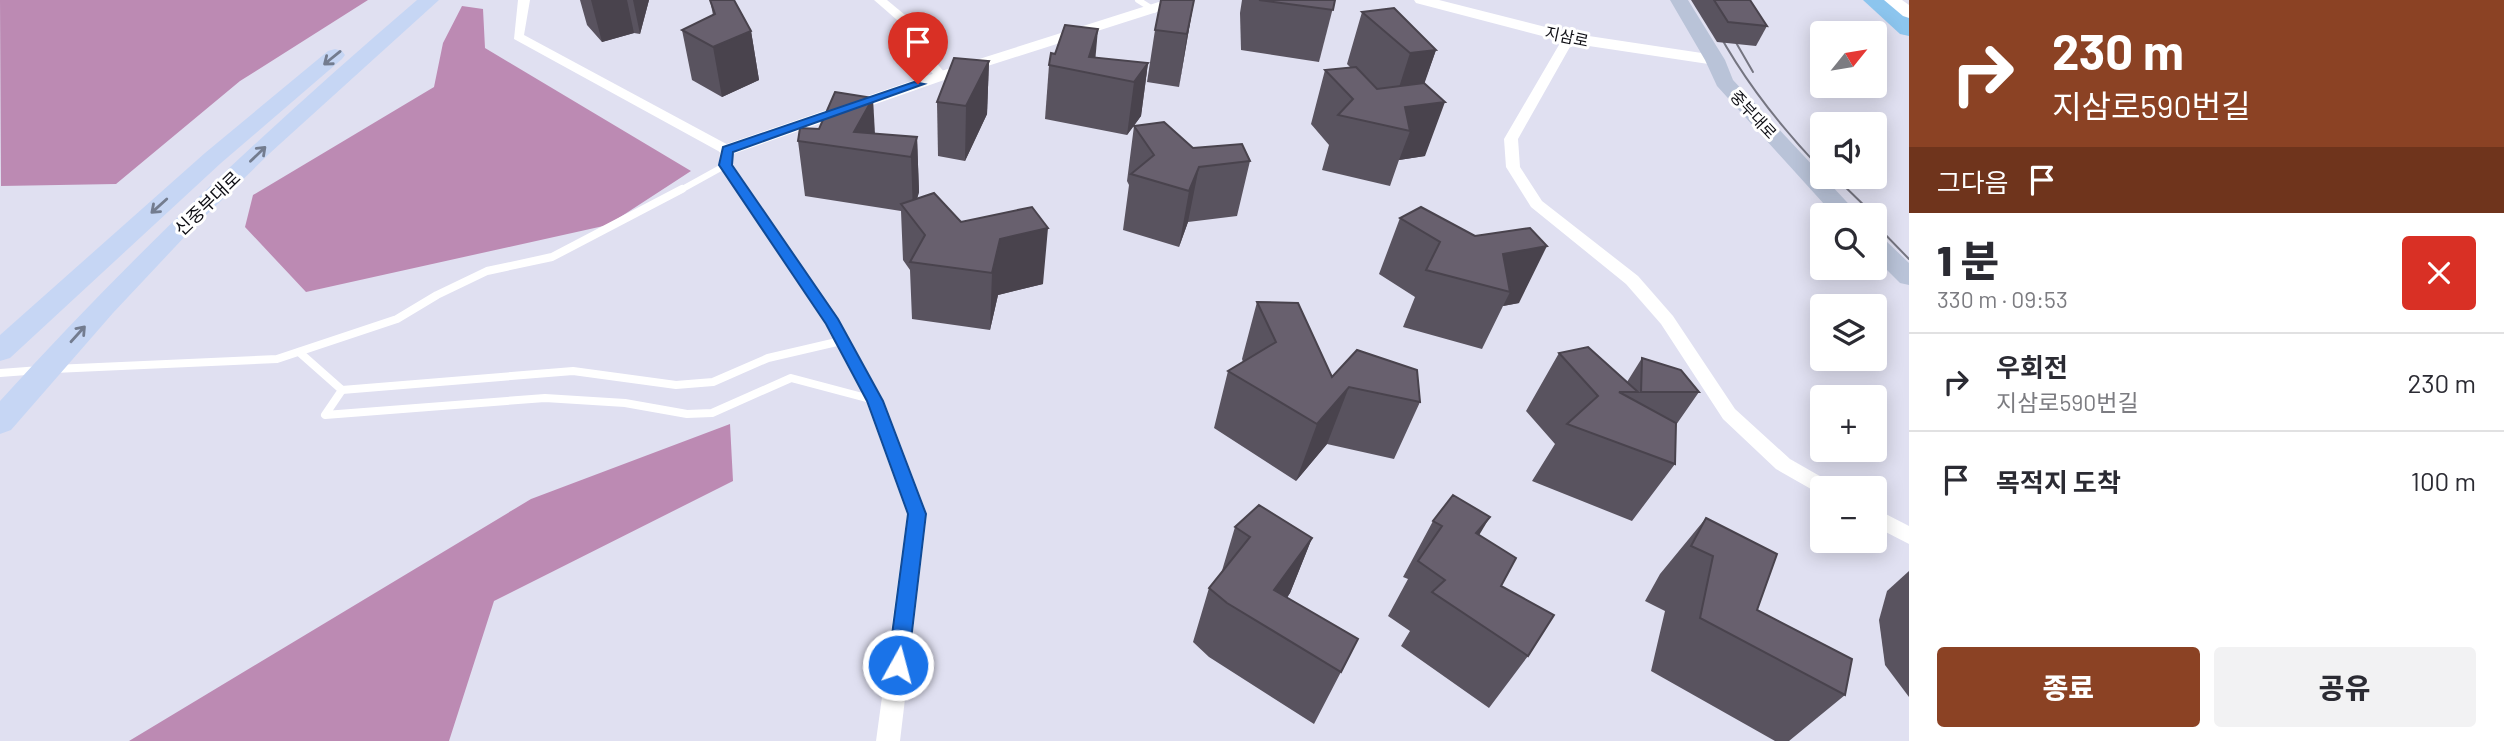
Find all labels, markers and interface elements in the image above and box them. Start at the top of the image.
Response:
pin [888,12.0,948,84]
north arrow [1810,21,1886,98]
map controls [1810,21,1887,553]
text: 230 m [2052,21,2184,80]
street label: 지삼로 [1543,22,1591,50]
icon: arrive [899,23,937,61]
icon: right [1937,28,2028,119]
one-way arrow [324,50,342,65]
street label: 중부대로 [1727,86,1781,142]
text: 지삼로590번길 [2052,86,2250,124]
button: sound [1810,112,1887,189]
one-way arrow [249,145,266,162]
icon: arrive [2023,161,2061,199]
street label: 신중부대로 [170,166,244,240]
text: 그다음 [1937,166,2009,197]
one-way arrow [151,198,169,214]
button: search [1810,203,1887,280]
text: 1 분 [1937,234,1999,284]
button: close [2402,236,2476,310]
text: 330 m · 09:53 [1937,285,2068,313]
button: layers [1810,294,1887,371]
one-way arrow [70,325,86,343]
text: 우회전 [1996,351,2068,382]
icon: right [1937,363,1975,401]
text: 230 m [2407,367,2476,398]
button: + [1810,385,1887,462]
text: 지삼로590번길 [1996,388,2139,416]
icon: arrive [1937,461,1975,499]
text: 100 m [2411,465,2476,496]
text: 목적지 도착 [1996,466,2121,497]
button: − [1810,476,1887,553]
position arrow [861,628,935,702]
button: 종료 [1937,647,2200,727]
button: 공유 [2214,647,2476,727]

